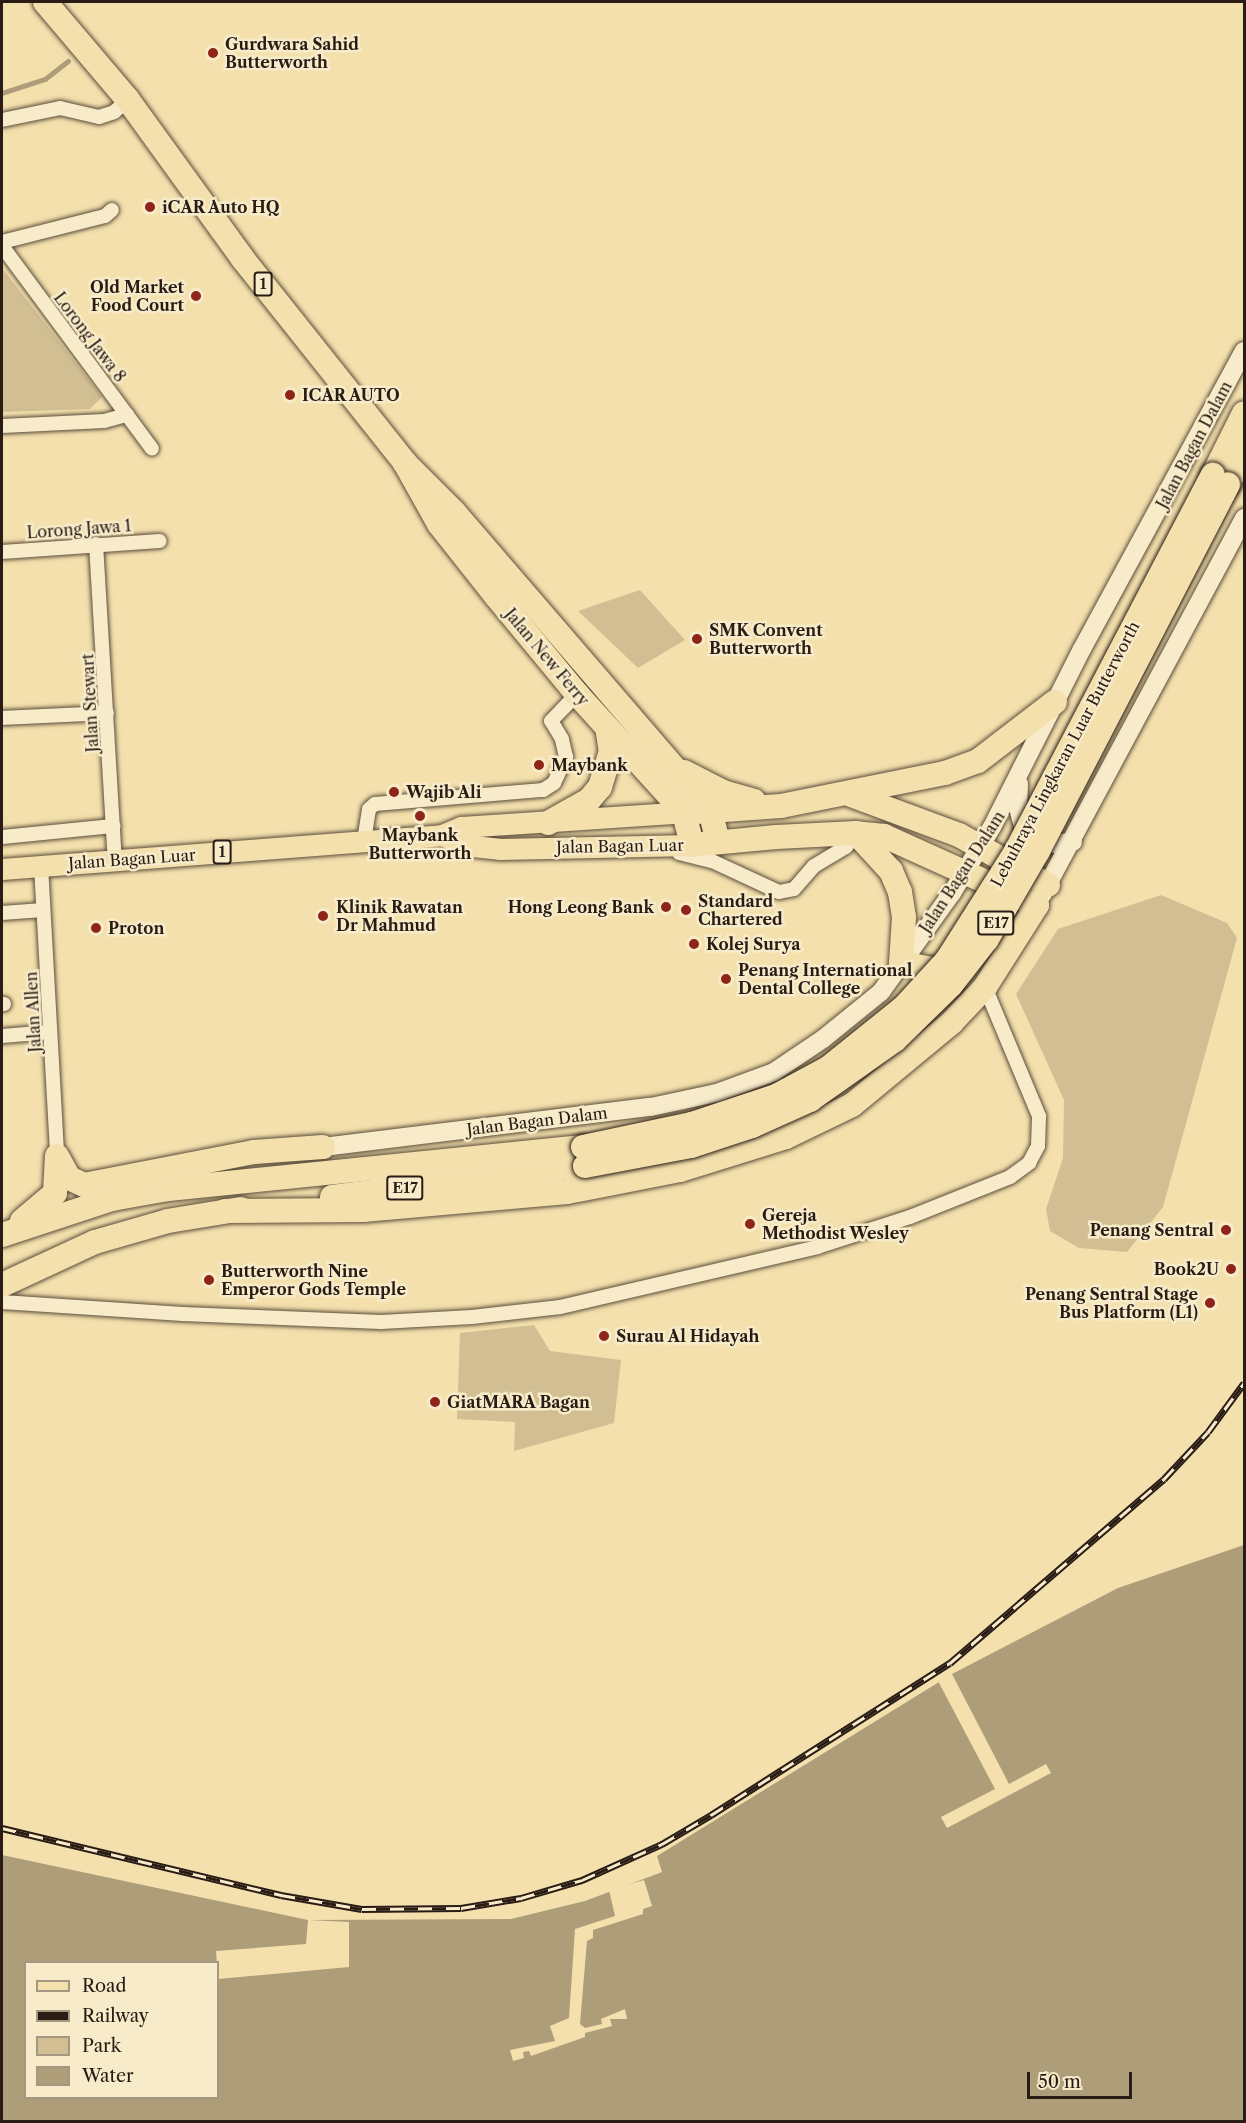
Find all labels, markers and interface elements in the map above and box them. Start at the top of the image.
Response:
place label: Gurdwara Sahid Butterworth [225,34,359,72]
marker: Gurdwara Sahid Butterworth [206,46,220,60]
place label: iCAR Auto HQ [162,197,281,217]
marker: iCAR Auto HQ [143,200,157,214]
road number: 1 [252,272,274,296]
place label: Old Market Food Court [90,277,184,315]
street label: Lorong Jawa 8 [50,288,130,386]
marker: Old Market Food Court [189,289,203,303]
street label: Jalan Bagan Dalam [1152,378,1236,512]
place label: ICAR AUTO [302,385,401,405]
marker: ICAR AUTO [283,388,297,402]
street label: Lorong Jawa 1 [26,516,132,542]
street label: Jalan New Ferry [501,604,593,710]
street label: Lebuhraya Lingkaran Luar Butterworth [987,618,1143,890]
place label: SMK Convent Butterworth [709,620,823,658]
marker: SMK Convent Butterworth [690,632,704,646]
street label: Jalan Stewart [78,653,102,753]
place label: Maybank [551,755,628,775]
marker: Maybank [532,758,546,772]
place label: Wajib Ali [406,782,482,802]
marker: Wajib Ali [387,785,401,799]
street label: Jalan Bagan Dalam [915,807,1009,937]
marker: Maybank Butterworth [413,809,427,823]
place label: Maybank Butterworth [368,825,472,863]
street label: Jalan Bagan Luar [556,835,684,857]
road number: 1 [212,840,232,864]
street label: Jalan Bagan Luar [68,845,196,873]
place label: Standard Chartered [698,891,783,929]
place label: Klinik Rawatan Dr Mahmud [336,897,463,935]
place label: Hong Leong Bank [508,897,654,917]
marker: Hong Leong Bank [659,900,673,914]
marker: Standard Chartered [679,903,693,917]
marker: Klinik Rawatan Dr Mahmud [314,907,332,925]
road number: E17 [976,911,1016,935]
place label: Proton [108,918,164,938]
marker: Proton [89,921,103,935]
place label: Kolej Surya [706,934,800,954]
marker: Kolej Surya [687,937,701,951]
place label: Penang International Dental College [738,960,912,998]
street label: Jalan Allen [21,971,45,1053]
marker: Penang International Dental College [719,972,733,986]
street label: Jalan Bagan Dalam [466,1103,608,1139]
road number: E17 [386,1176,424,1200]
place label: Gereja Methodist Wesley [762,1205,909,1243]
marker: Gereja Methodist Wesley [743,1217,757,1231]
place label: Penang Sentral [1090,1220,1214,1240]
marker: Penang Sentral [1219,1223,1233,1237]
place label: Book2U [1154,1259,1219,1279]
place label: Butterworth Nine Emperor Gods Temple [221,1261,407,1299]
marker: Book2U [1224,1262,1238,1276]
marker: Butterworth Nine Emperor Gods Temple [202,1273,216,1287]
place label: Penang Sentral Stage Bus Platform (L1) [1025,1284,1198,1322]
marker: Penang Sentral Stage Bus Platform (L1) [1203,1296,1217,1310]
place label: Surau Al Hidayah [616,1326,760,1346]
marker: Surau Al Hidayah [597,1329,611,1343]
place label: GiatMARA Bagan [447,1392,591,1412]
marker: GiatMARA Bagan [428,1395,442,1409]
legend [24,1961,219,2099]
text: Road [82,1975,127,1997]
text: Railway [82,2005,149,2027]
text: Park [82,2035,121,2057]
scale bar [1030,2060,1135,2098]
text: Water [82,2065,134,2087]
text: 50 m [1038,2071,1081,2093]

